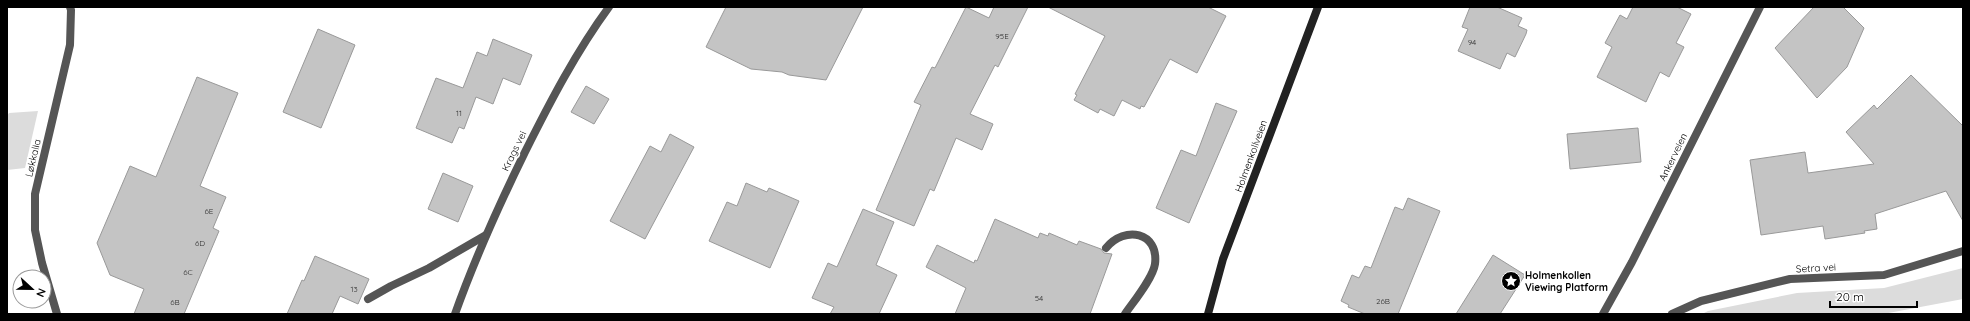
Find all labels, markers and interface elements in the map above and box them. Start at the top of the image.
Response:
house number: 95E [995,31,1009,41]
house number: 94 [1468,37,1476,47]
house number: 11 [456,108,462,118]
street label: Holmenkollveien [1232,118,1270,194]
street label: Krags vei [499,129,529,173]
street label: Ankerveien [1656,131,1690,183]
street label: Løkkalia [22,138,44,178]
house number: 6E [205,206,214,216]
house number: 6D [195,238,205,248]
street label: Setra vei [1796,260,1836,276]
house number: 6C [183,267,193,277]
north arrow [12,269,52,309]
place label: Holmenkollen Viewing Platform [1525,269,1608,294]
place icon: Holmenkollen Viewing Platform [1500,270,1522,292]
scale bar [1830,283,1917,309]
house number: 13 [350,284,358,294]
text: N [33,286,49,299]
text: 20 m [1836,289,1864,304]
house number: 54 [1035,293,1043,303]
house number: 26B [1376,296,1390,306]
house number: 6B [170,297,180,307]

